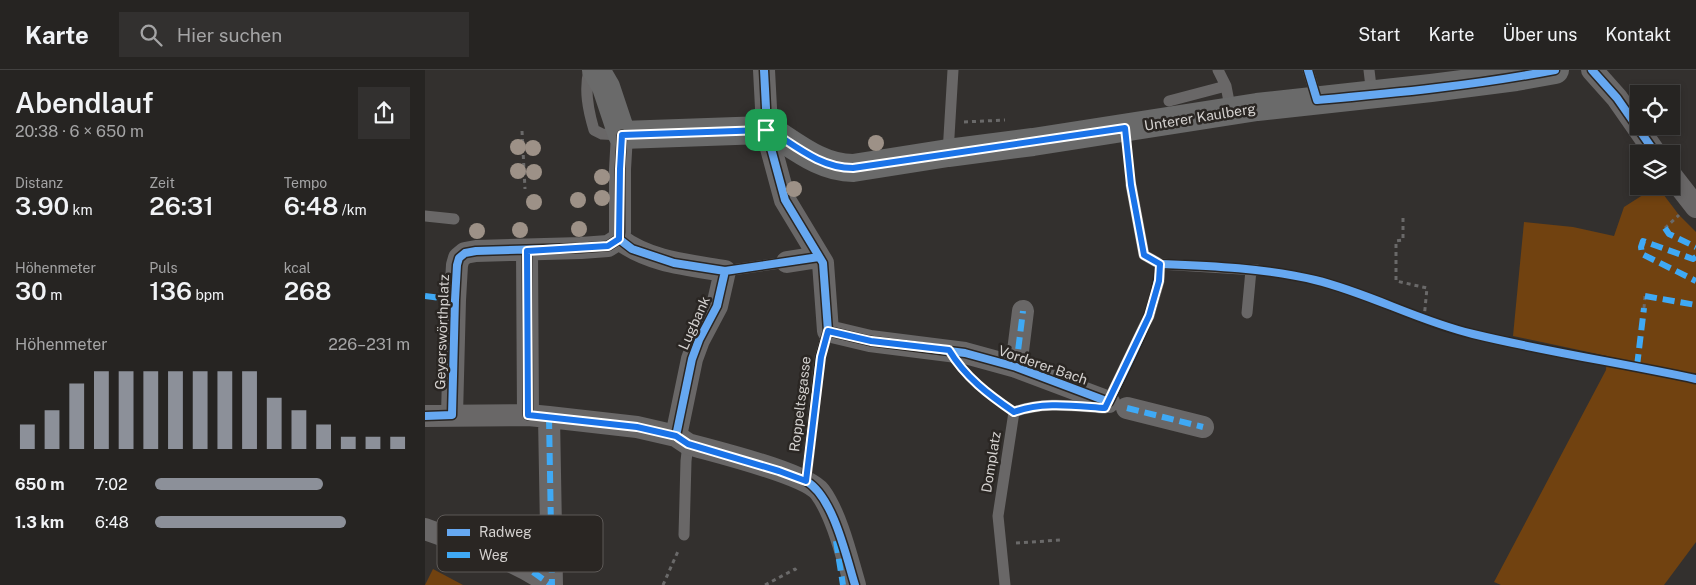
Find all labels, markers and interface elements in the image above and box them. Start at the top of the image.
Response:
search box [119,12,469,57]
text: Karte [25,21,89,49]
icon: search [137,21,165,49]
text: Hier suchen [177,24,282,46]
text: Start [1358,24,1401,45]
text: Karte [1429,24,1474,45]
text: Über uns [1502,24,1577,45]
text: Kontakt [1605,24,1671,45]
map controls [1630,85,1680,195]
button: locate [1630,85,1680,135]
text: Abendlauf [15,86,153,119]
button: share [358,87,410,139]
street label: Unterer Kaulberg [1143,100,1257,134]
pin [745,109,787,151]
icon: arrive [752,116,780,144]
text: 20:38 · 6 × 650 m [15,122,144,141]
button: layers [1630,145,1680,195]
text: Distanz [15,175,63,191]
text: Zeit [149,175,175,191]
text: Tempo [284,175,327,191]
text: 3.90 [15,191,69,221]
text: 26:31 [149,191,214,221]
text: 6:48 [284,191,338,221]
text: km [69,202,93,218]
text: /km [338,202,367,218]
text: Höhenmeter [15,260,96,276]
text: Puls [149,260,178,276]
text: kcal [284,260,311,276]
street label: Geyerswörthplatz [432,274,452,390]
text: 30 [15,276,47,306]
text: 136 [149,276,192,306]
text: 268 [284,276,332,306]
text: m [47,287,62,303]
text: bpm [192,287,224,303]
street label: Lugbank [675,294,713,352]
text: Höhenmeter [15,335,108,354]
text: 226–231 m [328,335,410,354]
street label: Vorderer Bach [996,342,1090,388]
street label: Roppeltsgasse [786,355,814,453]
street label: Domplatz [978,430,1004,494]
text: 650 m [15,475,65,494]
text: 7:02 [95,475,128,494]
text: 1.3 km [15,513,64,532]
text: 6:48 [95,513,129,532]
legend [437,515,603,572]
text: Radweg [479,524,532,540]
text: Weg [479,547,509,563]

